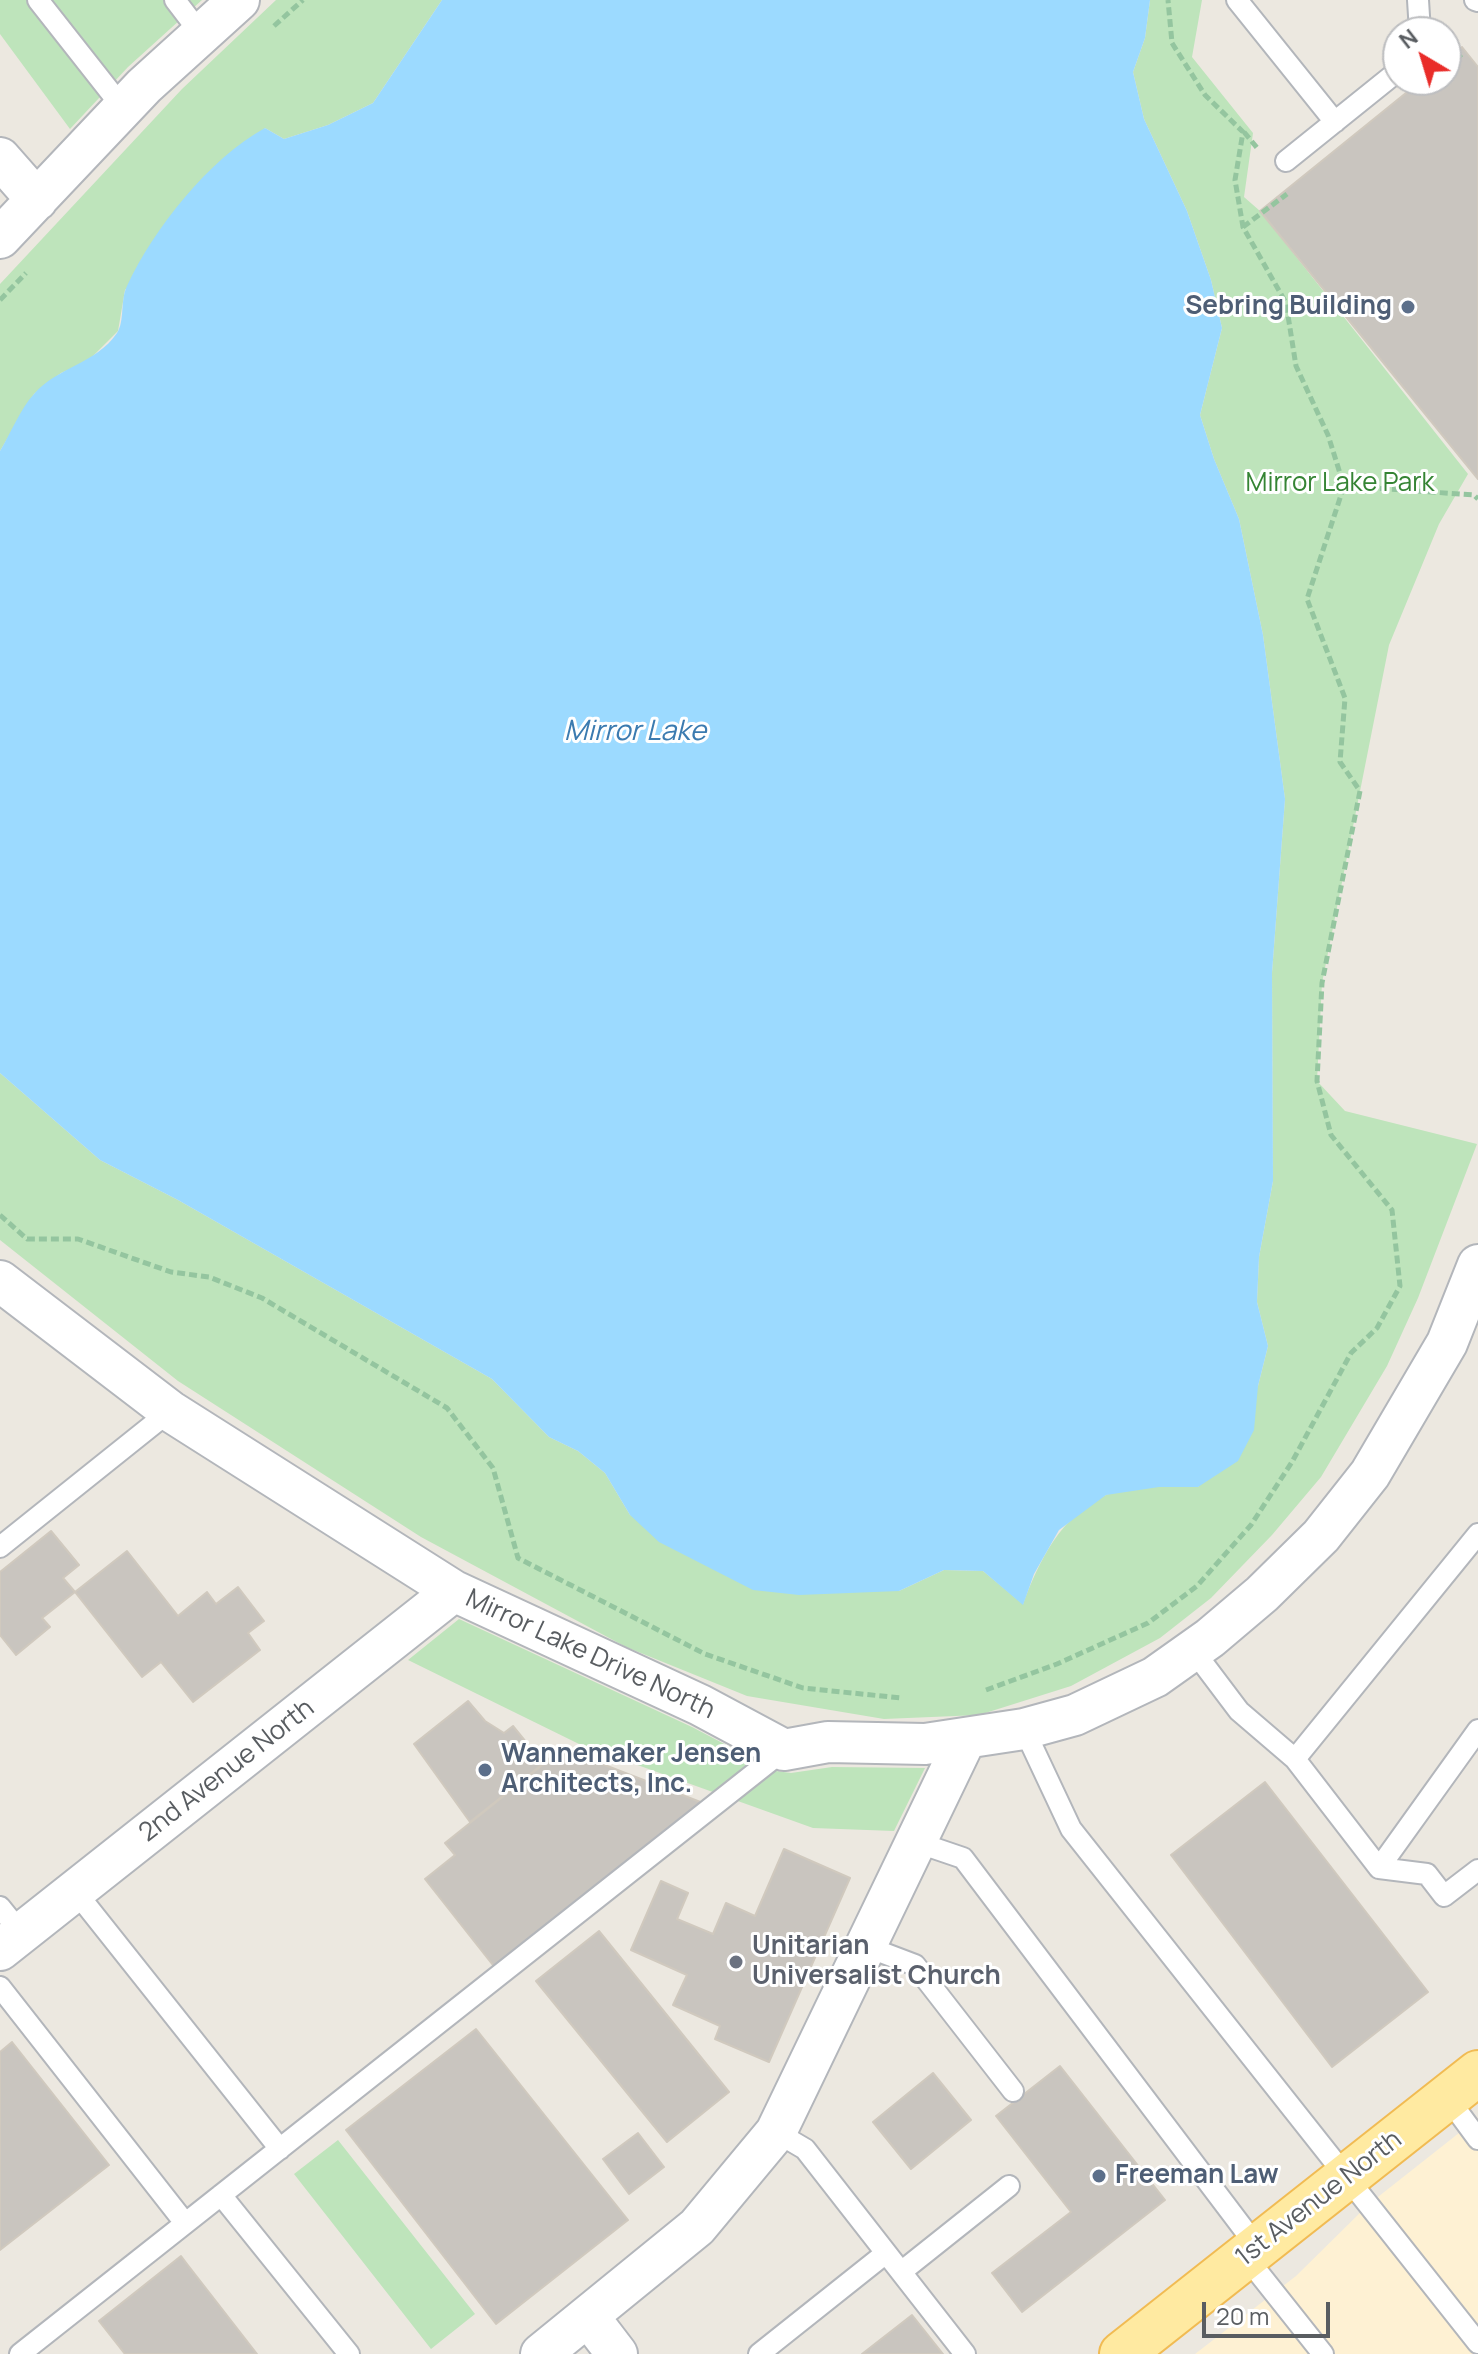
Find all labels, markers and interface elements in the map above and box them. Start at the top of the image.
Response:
north arrow [1382,16,1462,96]
text: N [1393,22,1424,55]
place label: Sebring Building [1185,291,1392,323]
marker: Sebring Building [1399,298,1417,316]
park label: Mirror Lake Park [1246,468,1434,500]
water label: Mirror Lake [564,715,706,749]
street label: Mirror Lake Drive North [460,1583,720,1727]
street label: 2nd Avenue North [133,1693,321,1849]
place label: Wannemaker Jensen Architects, Inc. [501,1739,761,1800]
marker: Wannemaker Jensen Architects, Inc. [476,1761,494,1779]
place label: Unitarian Universalist Church [752,1931,1001,1992]
marker: Unitarian Universalist Church [727,1953,745,1971]
street label: 1st Avenue North [1230,2125,1408,2273]
place label: Freeman Law [1115,2160,1279,2192]
marker: Freeman Law [1090,2167,1108,2185]
scale bar [1206,2286,1334,2336]
text: 20 m [1216,2299,1269,2332]

